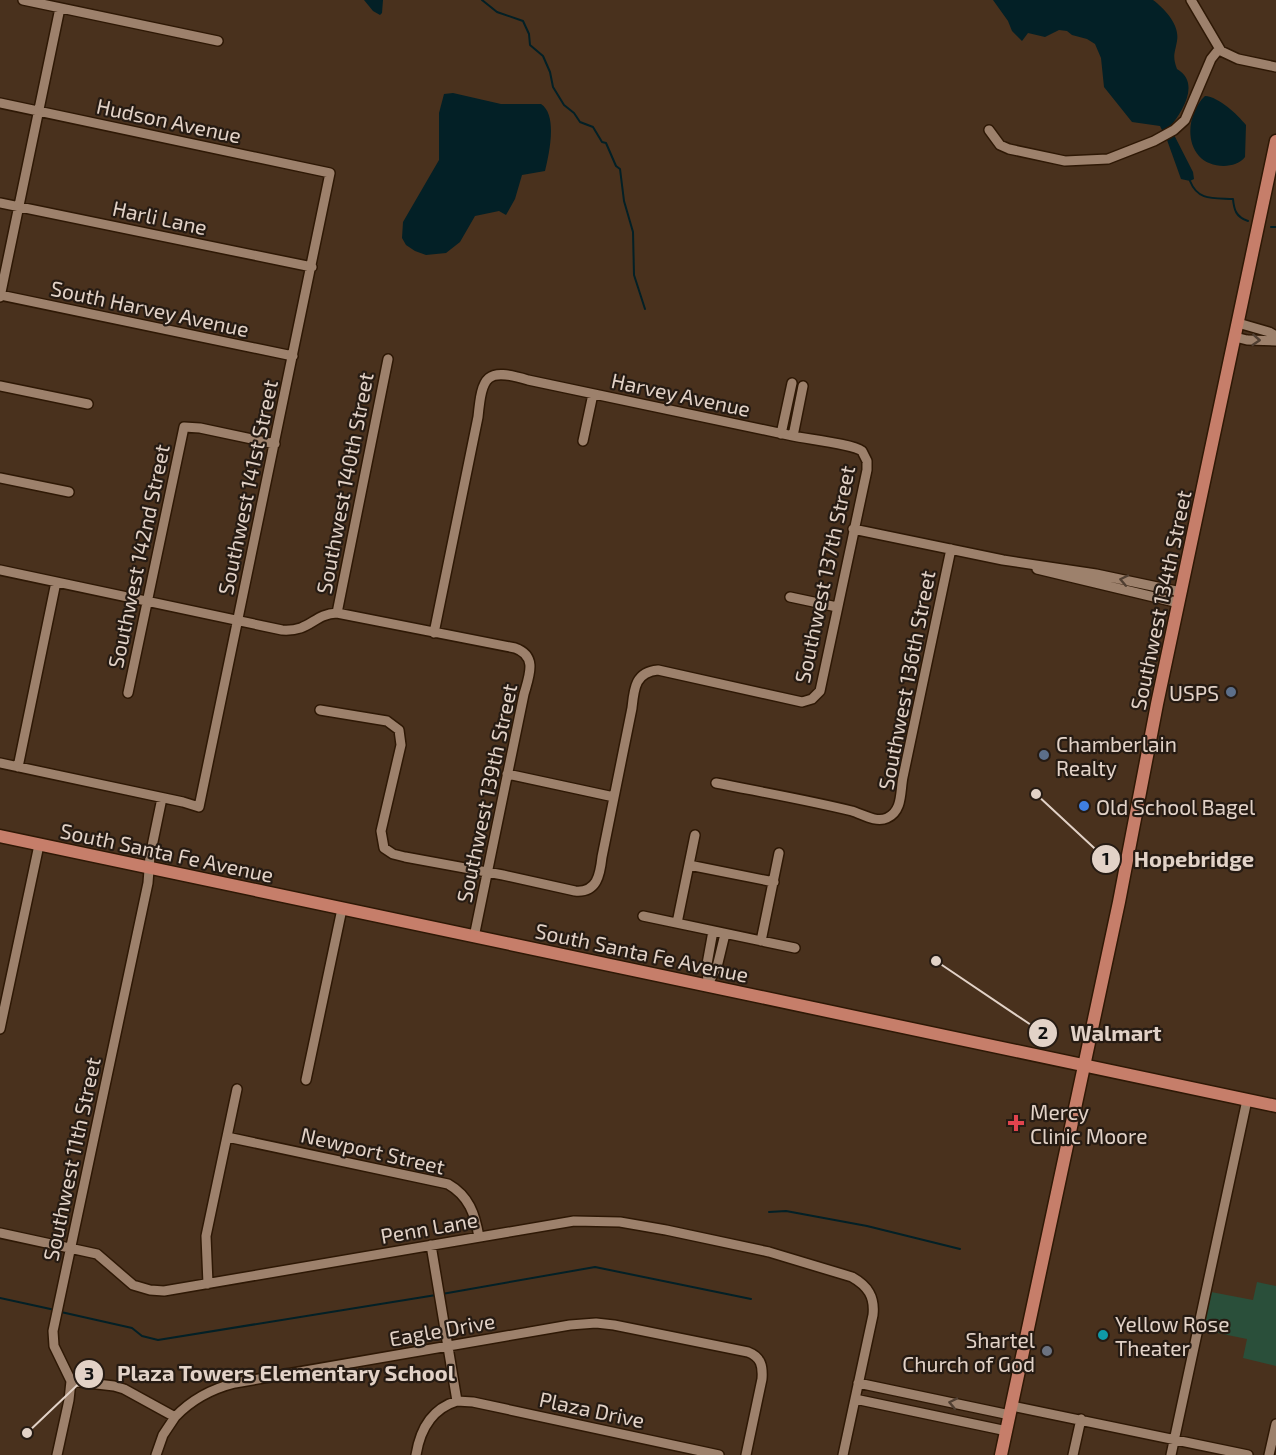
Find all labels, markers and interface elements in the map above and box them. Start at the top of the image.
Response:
street label: Hudson Avenue [94,92,244,148]
street label: Harli Lane [110,195,210,239]
street label: South Harvey Avenue [49,275,251,341]
one-way arrow [1251,333,1260,346]
street label: Harvey Avenue [609,367,753,421]
street label: Southwest 140th Street [310,370,378,596]
street label: Southwest 141st Street [212,377,282,597]
street label: Southwest 142nd Street [102,442,174,670]
street label: Southwest 137th Street [789,463,859,685]
street label: Southwest 134th Street [1124,488,1196,712]
street label: Southwest 136th Street [872,568,940,792]
one-way arrow [1119,574,1129,587]
place label: USPS [1169,680,1219,705]
street label: Southwest 139th Street [451,681,521,905]
marker: USPS [1224,685,1238,699]
place label: Chamberlain Realty [1056,731,1177,780]
marker: Chamberlain Realty [1037,748,1051,762]
place label: Old School Bagel [1096,794,1256,819]
marker: Old School Bagel [1077,799,1091,813]
street label: South Santa Fe Avenue [58,817,276,887]
callout: Hopebridge [1091,839,1266,879]
text: Hopebridge [1134,845,1254,871]
text: 1 [1102,847,1110,869]
street label: South Santa Fe Avenue [533,917,751,987]
callout: Walmart [1028,1013,1173,1053]
text: Walmart [1070,1019,1162,1045]
text: 2 [1038,1021,1048,1043]
street label: Southwest 11th Street [37,1055,105,1263]
place label: Mercy Clinic Moore [1030,1099,1147,1148]
marker: Mercy Clinic Moore [1007,1114,1025,1132]
street label: Newport Street [299,1121,447,1179]
street label: Penn Lane [378,1206,480,1248]
street label: Eagle Drive [387,1307,497,1351]
place label: Yellow Rose Theater [1115,1311,1230,1360]
place label: Shartel Church of God [902,1327,1036,1376]
marker: Yellow Rose Theater [1096,1328,1110,1342]
marker: Shartel Church of God [1040,1344,1054,1358]
callout: Plaza Towers Elementary School [74,1354,467,1394]
text: Plaza Towers Elementary School [117,1359,456,1386]
text: 3 [84,1362,94,1384]
street label: Plaza Drive [537,1386,647,1432]
one-way arrow [948,1397,958,1410]

